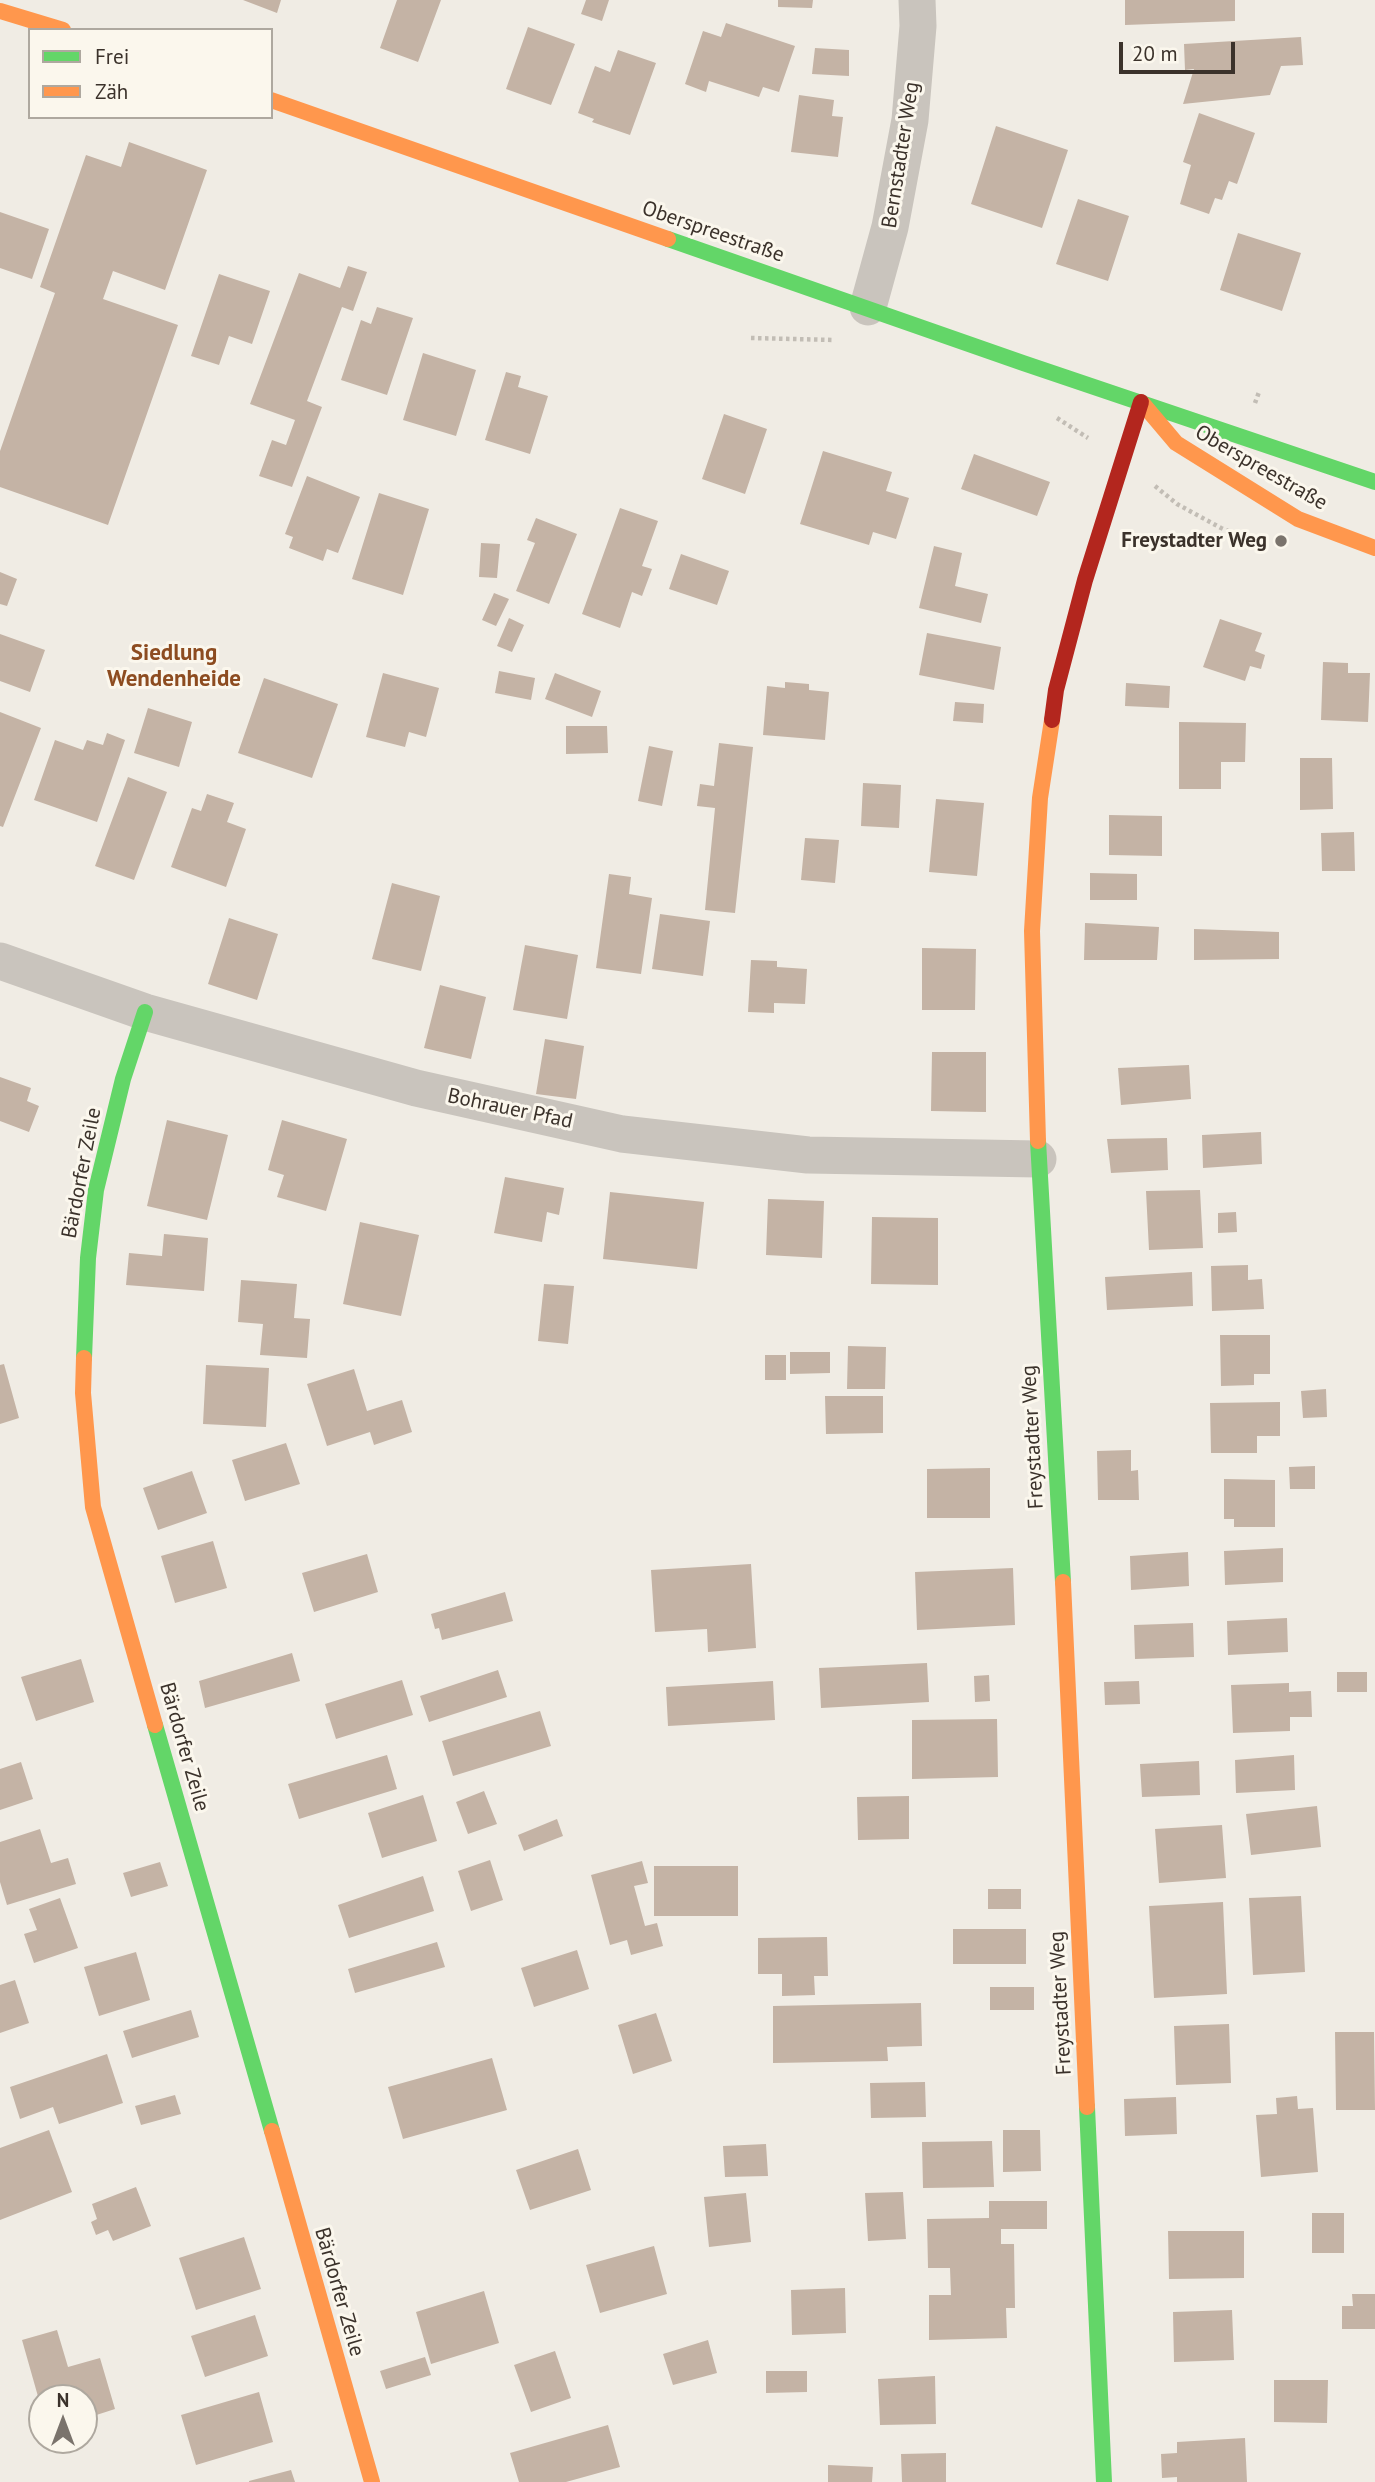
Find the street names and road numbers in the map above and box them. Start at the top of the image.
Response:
street label: Bernstadter Weg [877,80,925,230]
street label: Oberspreestraße [639,196,787,268]
street label: Oberspreestraße [1190,420,1332,516]
street label: Bohrauer Pfad [445,1083,575,1135]
street label: Bärdorfer Zeile [57,1105,107,1241]
street label: Freystadter Weg [1017,1364,1049,1510]
street label: Bärdorfer Zeile [154,1680,214,1814]
street label: Freystadter Weg [1045,1930,1077,2076]
street label: Bärdorfer Zeile [309,2225,369,2359]

